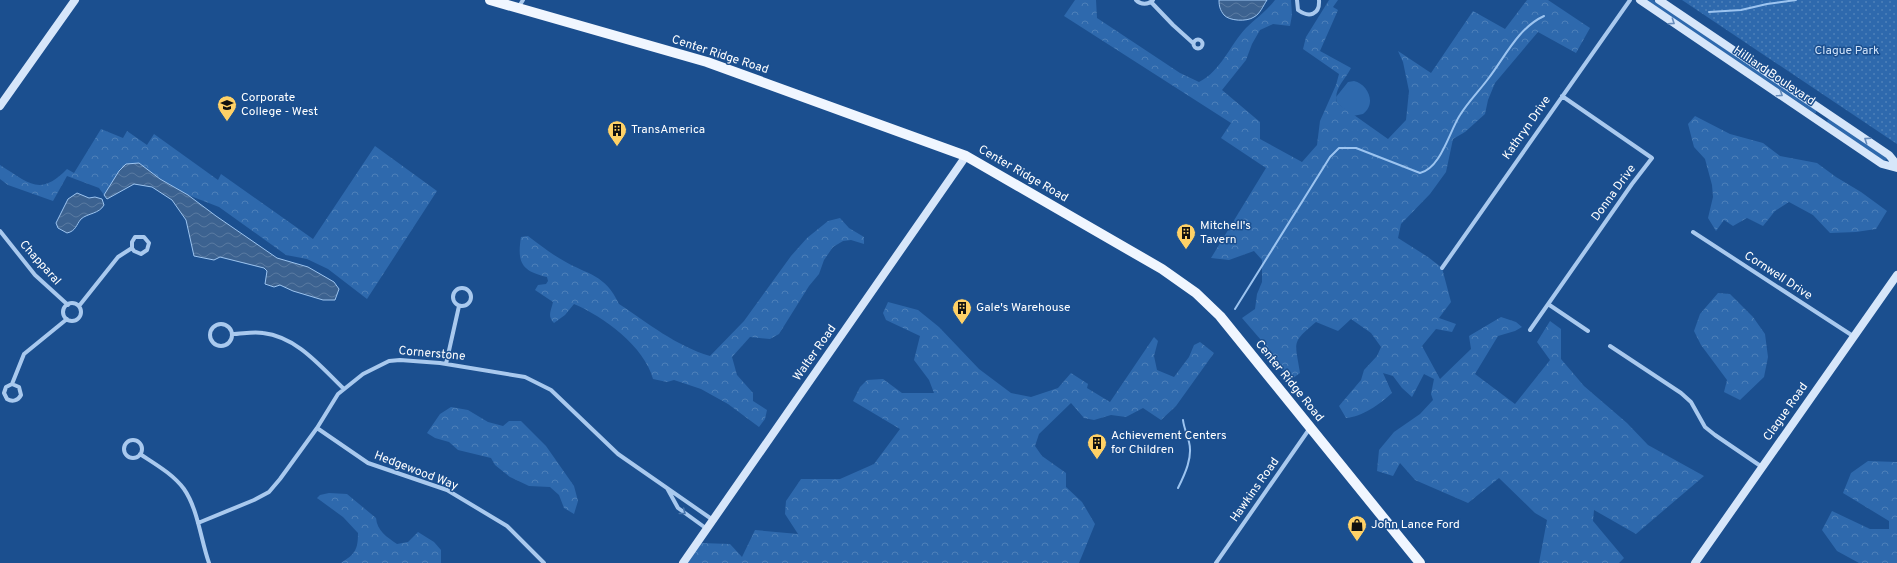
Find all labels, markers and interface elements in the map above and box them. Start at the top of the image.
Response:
one-way arrow [1668,17,1675,25]
street label: Center Ridge Road [670,32,770,78]
street label: Hilliard Boulevard [1730,43,1818,109]
park label: Clague Park [1815,43,1879,59]
place label: Corporate College - West [241,90,318,120]
one-way arrow [1775,90,1782,97]
street label: Kathryn Drive [1499,93,1555,163]
school or university icon: Corporate College - West [216,94,238,122]
building icon: TransAmerica [606,119,628,147]
place label: TransAmerica [631,122,705,138]
one-way arrow [1864,137,1871,145]
street label: Center Ridge Road [975,142,1071,206]
street label: Donna Drive [1588,162,1640,224]
place label: Mitchell's Tavern [1200,218,1251,248]
building icon: Mitchell's Tavern [1175,222,1197,250]
street label: Chapparal [16,237,64,289]
street label: Cornwell Drive [1741,248,1815,304]
building icon: Gale's Warehouse [951,297,973,325]
place label: Gale's Warehouse [976,300,1070,316]
street label: Walter Road [790,322,840,384]
street label: Center Ridge Road [1251,337,1327,425]
street label: Cornerstone [398,343,466,365]
street label: Clague Road [1760,380,1812,444]
place label: Achievement Centers for Children [1111,428,1227,458]
building icon: Achievement Centers for Children [1086,432,1108,460]
street label: Hedgewood Way [372,448,460,494]
street label: Hawkins Road [1227,455,1283,525]
one-way arrow [679,508,686,515]
shop icon: John Lance Ford [1346,514,1368,542]
place label: John Lance Ford [1371,517,1460,533]

